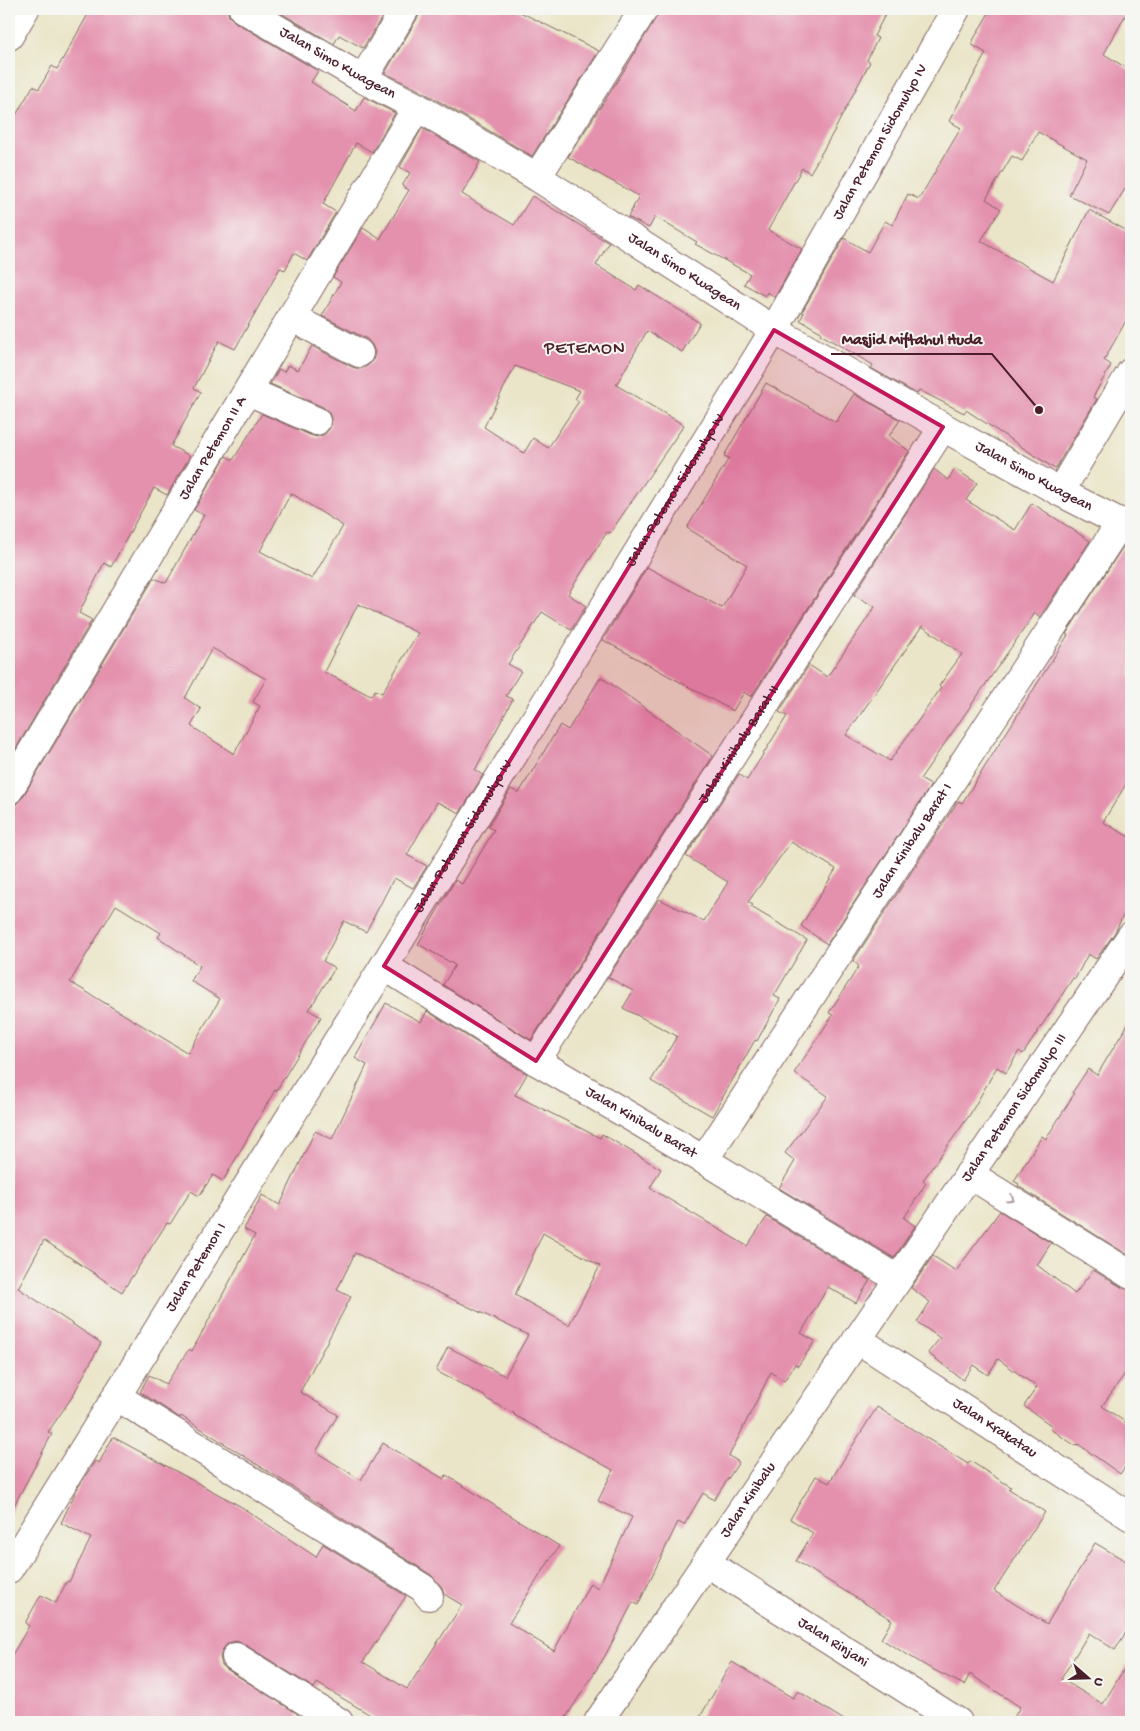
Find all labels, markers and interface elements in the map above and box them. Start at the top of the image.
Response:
street label: Jalan Simo Kwagean [276,23,399,103]
street label: Jalan Petemon Sidomulyo IV [829,61,932,223]
street label: Jalan Simo Kwagean [624,229,744,315]
callout: Masjid Miftahul Huda [831,323,992,354]
text: Masjid Miftahul Huda [842,331,983,351]
district label: PETEMON [543,339,626,360]
street label: Jalan Petemon II A [175,392,252,503]
street label: Jalan Petemon Sidomulyo IV [622,411,729,570]
street label: Jalan Simo Kwagean [972,438,1095,516]
street label: Jalan Kinibalu Barat II [694,682,784,807]
street label: Jalan Petemon Sidomulyo IV [410,757,517,916]
street label: Jalan Kinibalu Barat I [868,780,957,902]
street label: Jalan Petemon Sidomulyo III [958,1030,1071,1185]
street label: Jalan Kinibalu Barat [582,1083,702,1164]
one-way arrow [1005,1193,1015,1202]
street label: Jalan Petemon I [162,1220,231,1315]
street label: Jalan Krakatau [949,1394,1040,1462]
street label: Jalan Kinibalu [717,1459,780,1541]
street label: Jalan Rinjani [794,1614,871,1672]
north arrow [1062,1654,1112,1704]
text: U [1088,1675,1107,1688]

